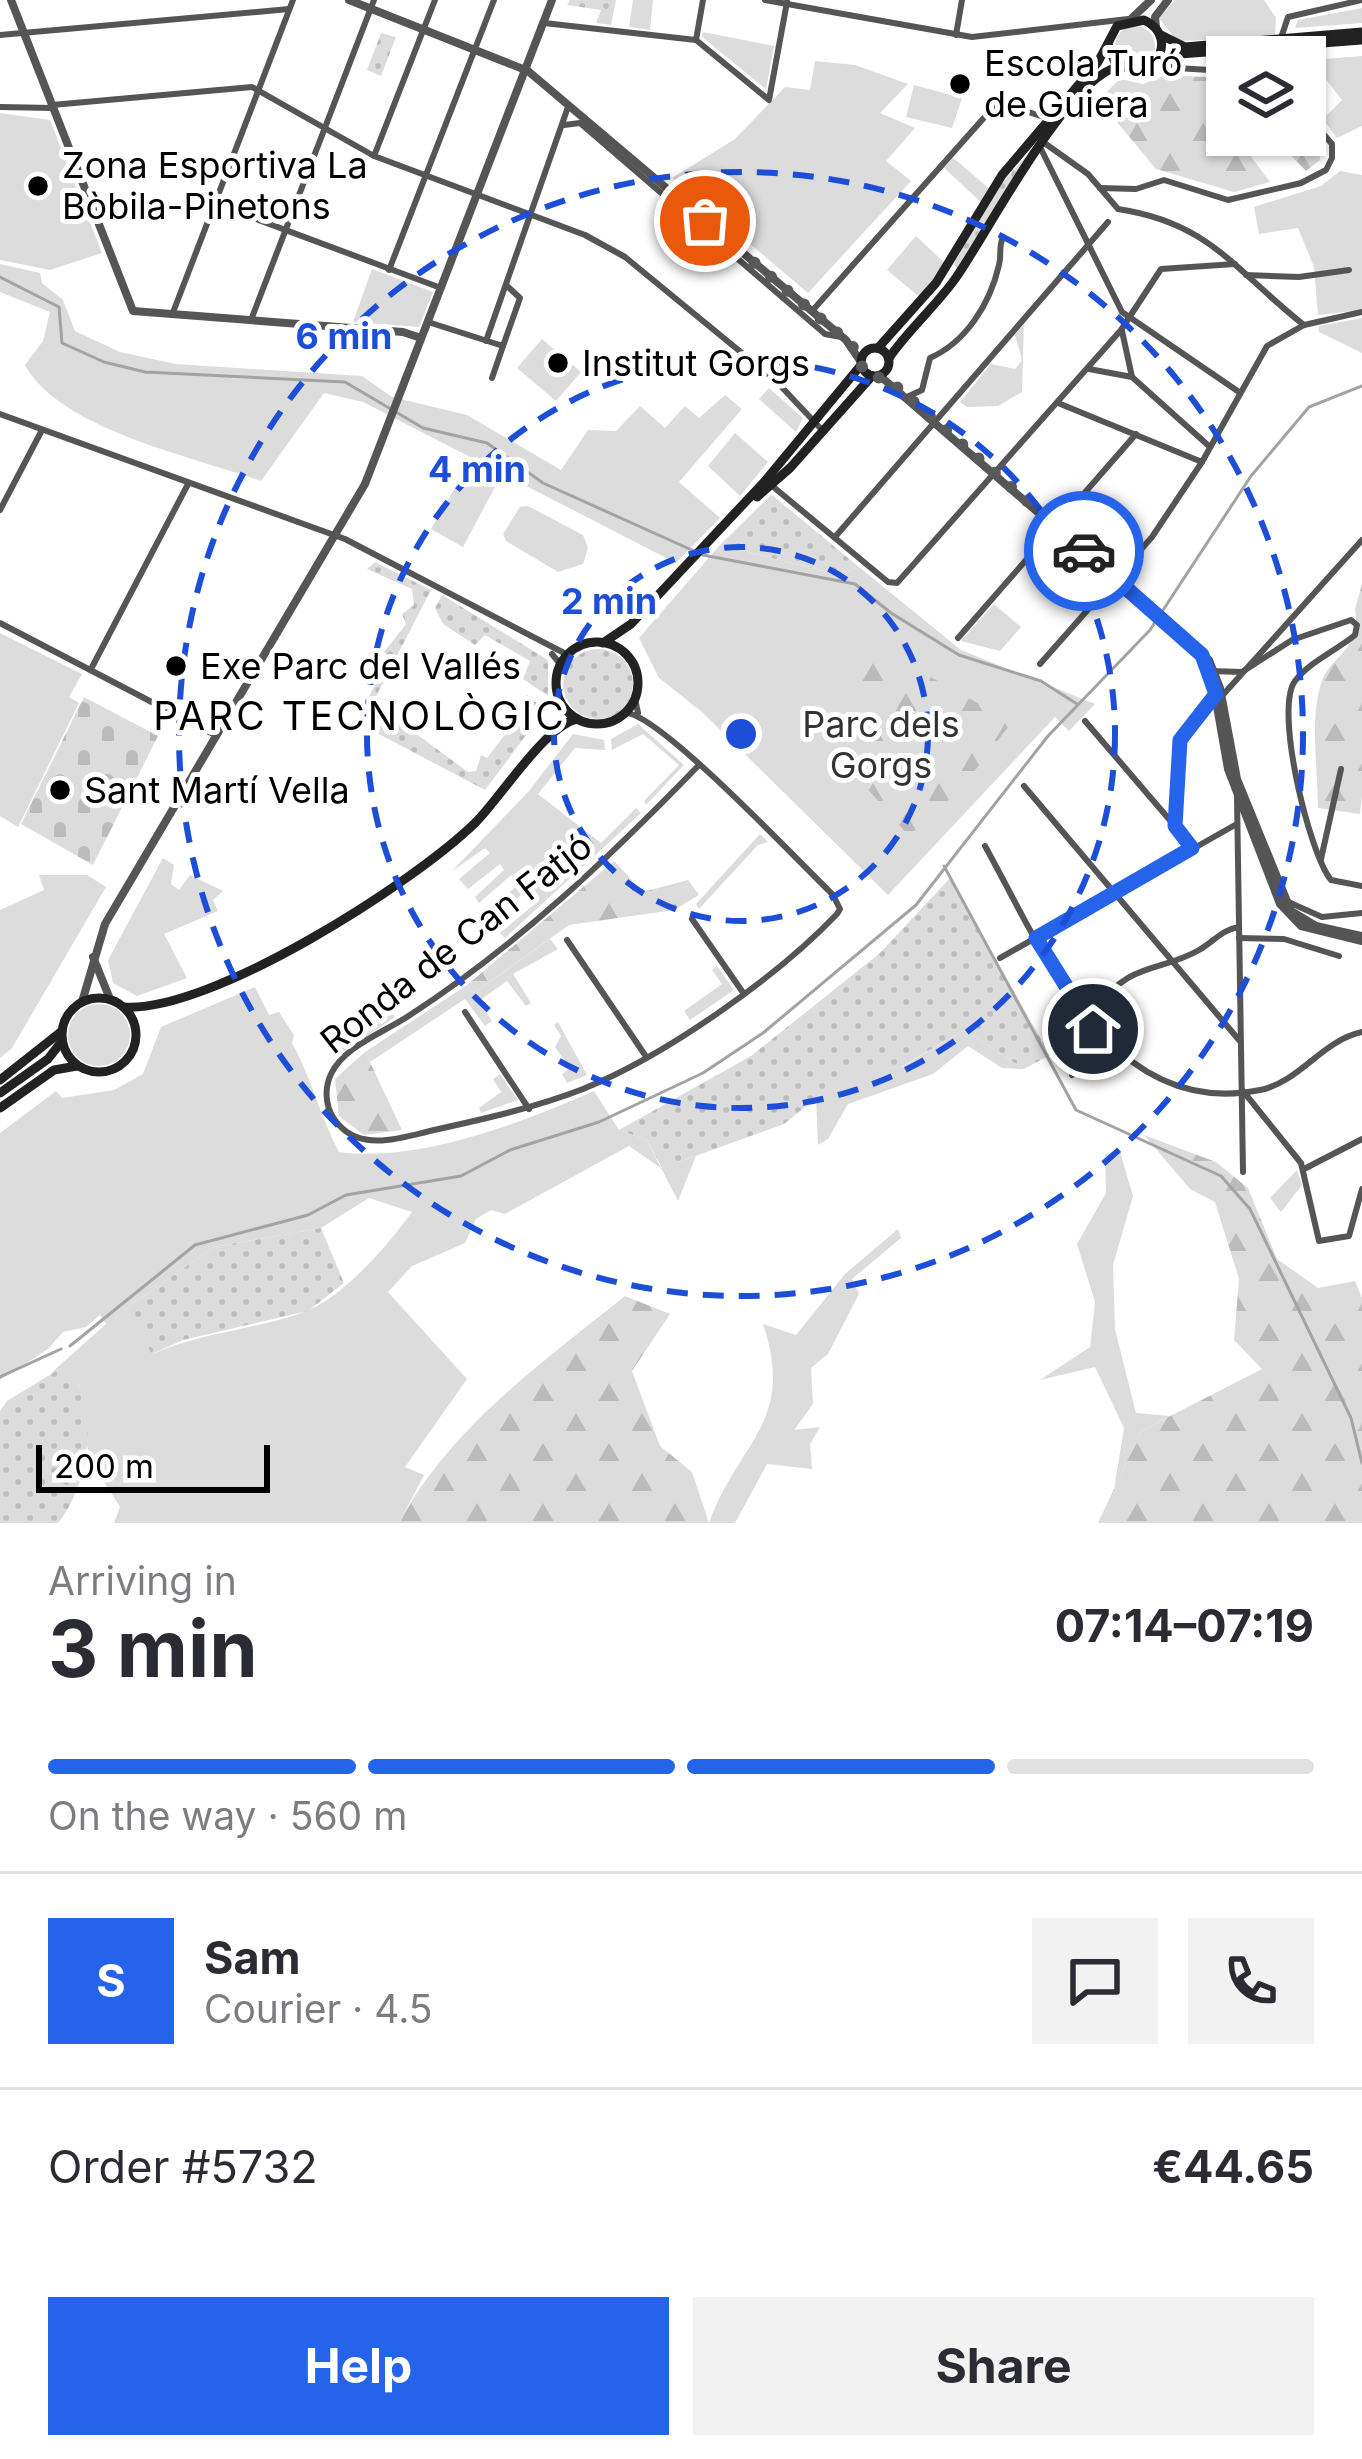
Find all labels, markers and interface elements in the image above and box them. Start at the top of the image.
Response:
map controls [1206,36,1326,156]
button: layers [1206,36,1326,156]
place label: Escola Turó de Guiera [984,41,1182,126]
marker: Escola Turó de Guiera [947,71,973,97]
place label: Zona Esportiva La Bòbila-Pinetons [62,143,368,228]
pin [654,170,756,272]
marker: Zona Esportiva La Bòbila-Pinetons [25,173,51,199]
icon: bag [672,188,738,254]
text: 6 min [296,314,392,358]
place label: Institut Gorgs [582,341,810,385]
marker: Institut Gorgs [545,350,571,376]
text: 4 min [428,447,526,491]
courier [1024,491,1144,611]
icon: car [1051,518,1117,584]
text: 2 min [561,579,657,623]
place label: Exe Parc del Vallés [200,644,521,688]
marker: Exe Parc del Vallés [163,653,189,679]
district label: PARC TECNOLÒGIC [153,692,567,739]
park label: Parc dels Gorgs [802,702,960,787]
centre of rings [720,713,762,755]
place label: Sant Martí Vella [84,768,350,812]
marker: Sant Martí Vella [47,777,73,803]
street label: Ronda de Can Fatjó [312,823,600,1063]
pin [1042,978,1144,1080]
icon: home [1060,996,1126,1062]
scale bar [36,1439,270,1492]
text: 200 m [54,1446,154,1486]
text: Arriving in [48,1557,237,1604]
text: 07:14–07:19 [1055,1598,1314,1653]
text: 3 min [48,1601,258,1696]
text: On the way · 560 m [48,1792,407,1839]
button: chat [1032,1918,1158,2044]
button: phone [1188,1918,1314,2044]
text: Sam [204,1930,301,1985]
text: S [96,1953,126,2008]
text: Courier · 4.5 [204,1985,433,2032]
text: Order #5732 [48,2139,318,2194]
text: €44.65 [1152,2139,1314,2194]
button: Help [48,2297,669,2435]
button: Share [693,2297,1314,2435]

